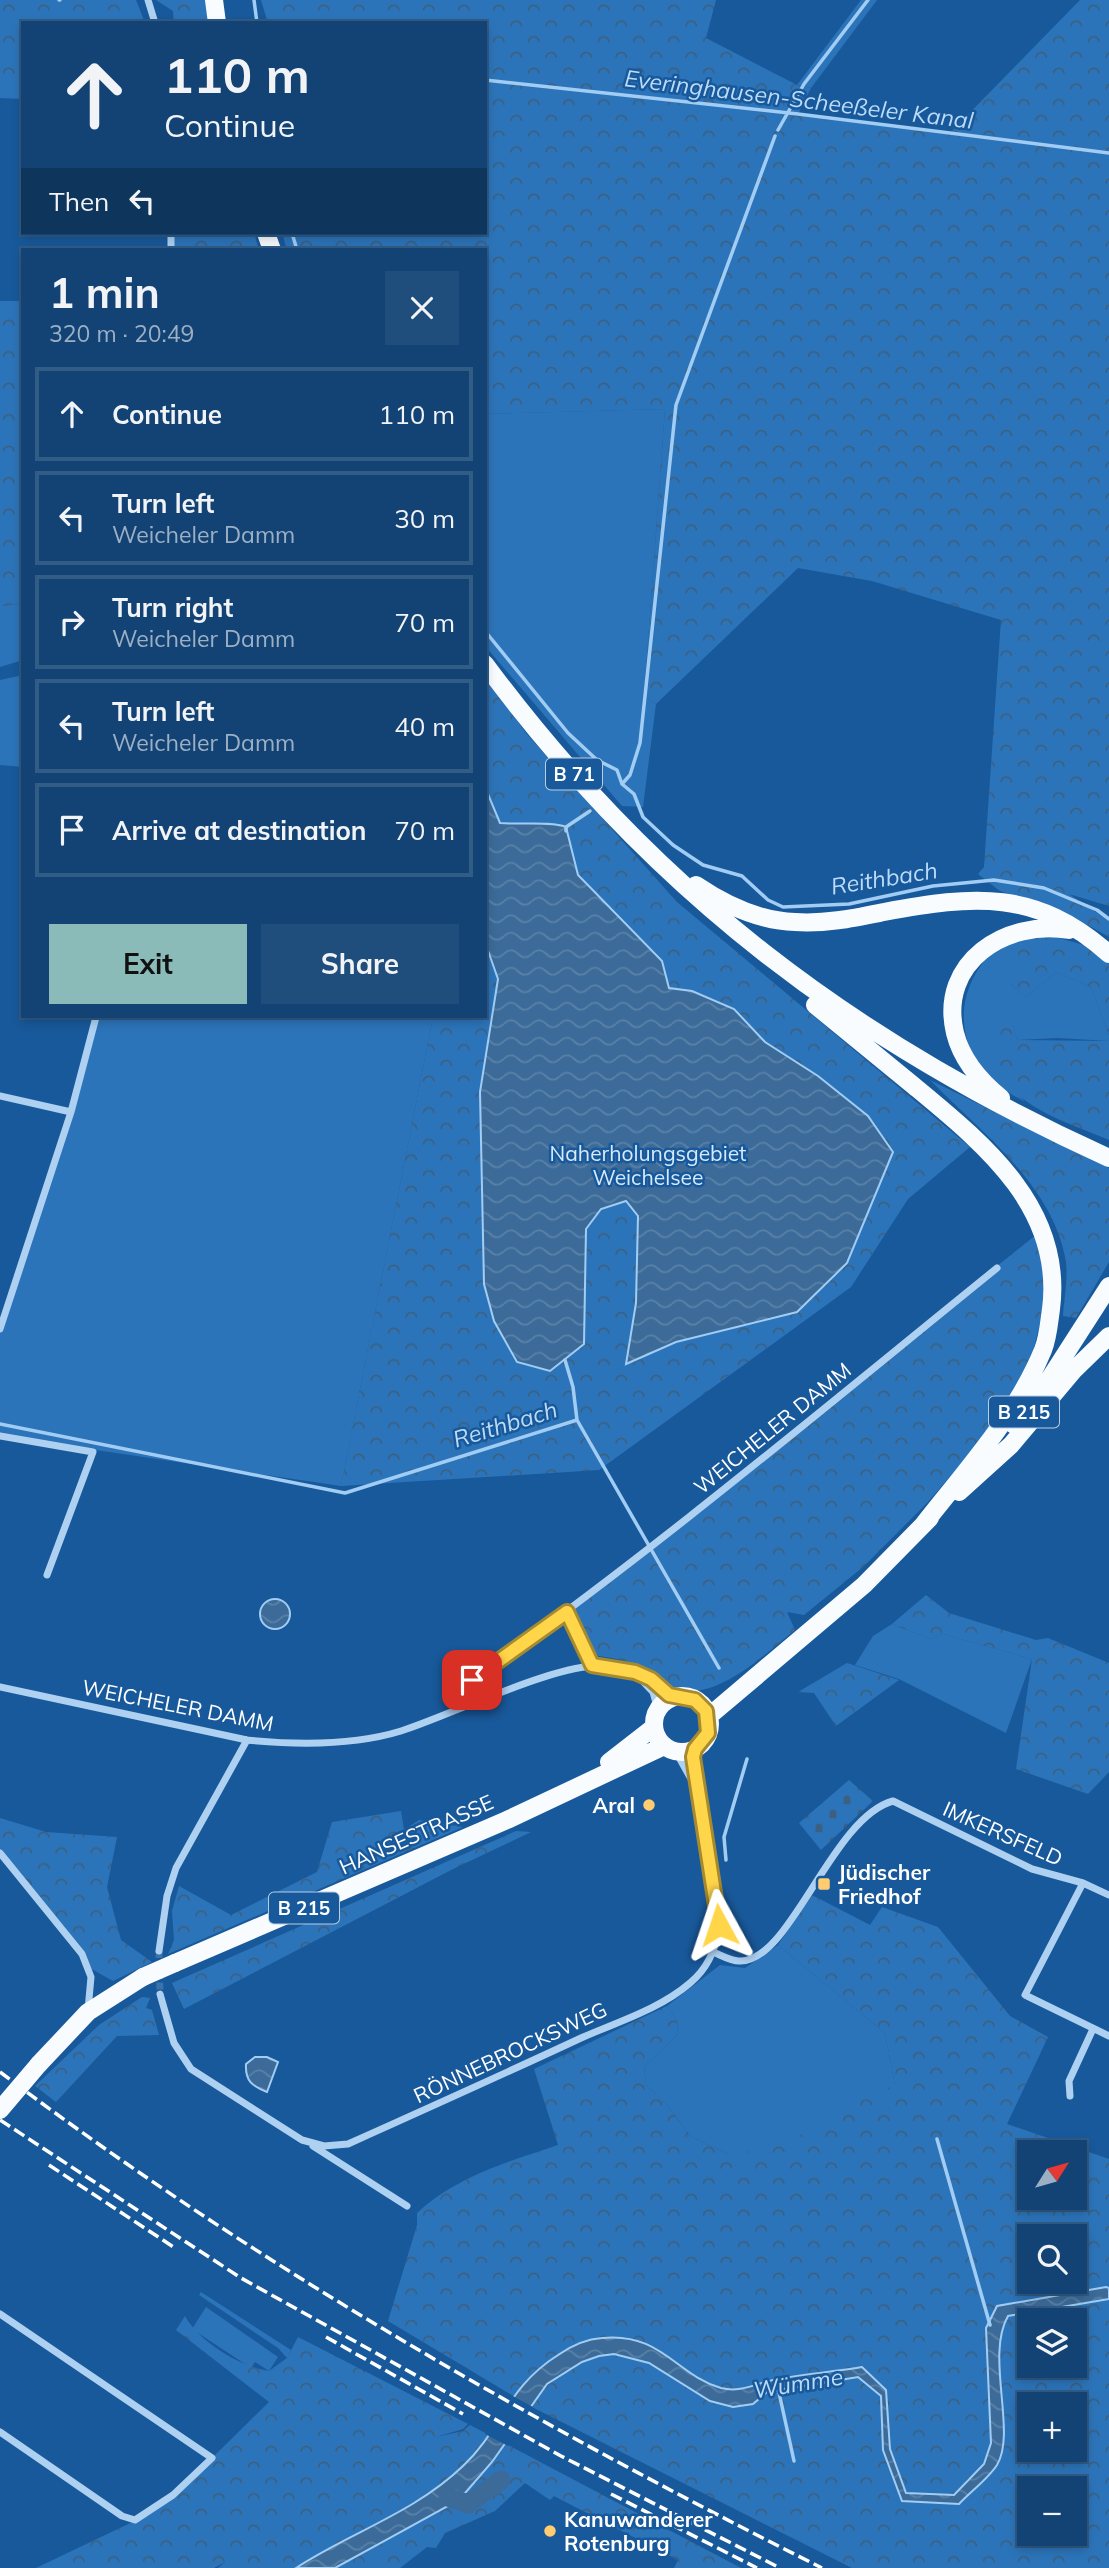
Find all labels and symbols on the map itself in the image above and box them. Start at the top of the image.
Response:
water label: Everinghausen-Scheeßeler Kanal [623,63,976,135]
road number: B 71 [546,758,602,790]
water label: Reithbach [829,855,939,901]
park label: Naherholungsgebiet Weichelsee [550,1140,746,1190]
street label: WEICHELER DAMM [688,1357,856,1499]
water label: Reithbach [449,1394,561,1454]
road number: B 215 [989,1396,1059,1428]
pin [442,1650,502,1710]
street label: WEICHELER DAMM [80,1674,276,1736]
street label: HANSESTRASSE [335,1788,497,1880]
place label: Aral [593,1792,635,1818]
street label: IMKERSFELD [939,1795,1067,1871]
marker: Aral [641,1797,657,1813]
place label: Jüdischer Friedhof [838,1859,931,1909]
marker: Jüdischer Friedhof [816,1876,832,1892]
position arrow [682,1888,756,1962]
road number: B 215 [269,1892,339,1924]
street label: RÖNNEBROCKSWEG [409,1996,611,2108]
north arrow [1017,2140,1087,2210]
water label: Wümme [751,2362,845,2404]
place label: Kanuwanderer Rotenburg [564,2506,713,2556]
marker: Kanuwanderer Rotenburg [542,2523,558,2539]

